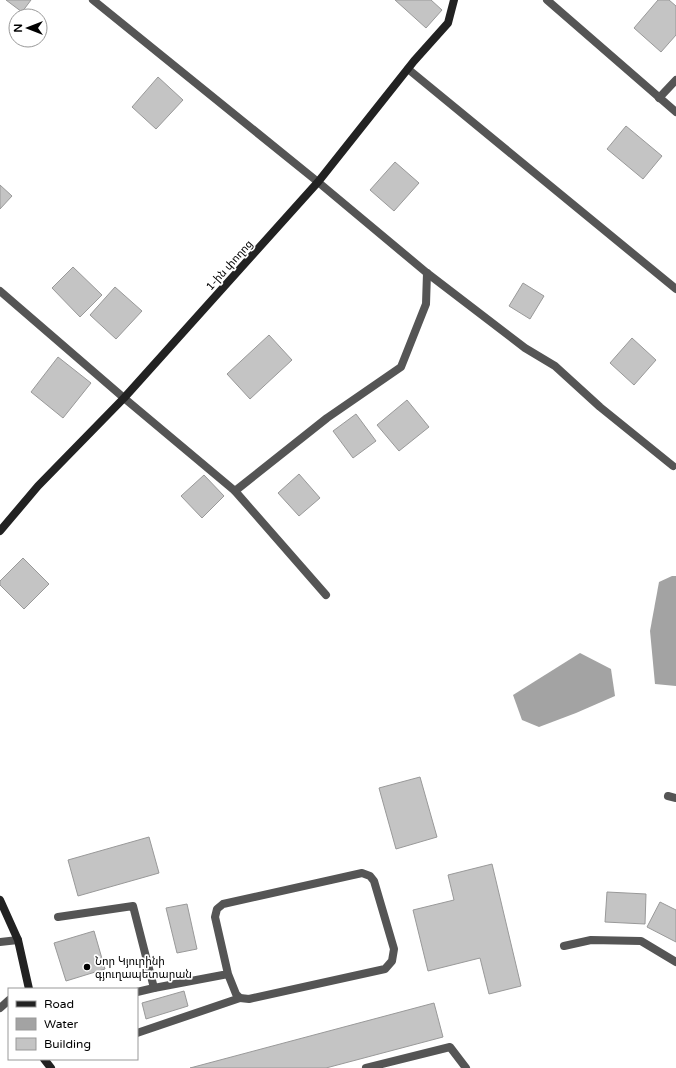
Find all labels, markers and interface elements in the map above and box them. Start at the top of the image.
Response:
north arrow [8,8,48,48]
text: N [12,24,25,32]
street label: 1-ին փողոց [203,237,256,293]
place label: Նոր Կյուրինի գյուղապետարան [95,955,192,981]
marker: Նոր Կյուրինի գյուղապետարան [82,962,92,972]
legend [8,988,138,1060]
text: Road [44,997,74,1011]
text: Water [44,1017,79,1031]
text: Building [44,1037,91,1051]

